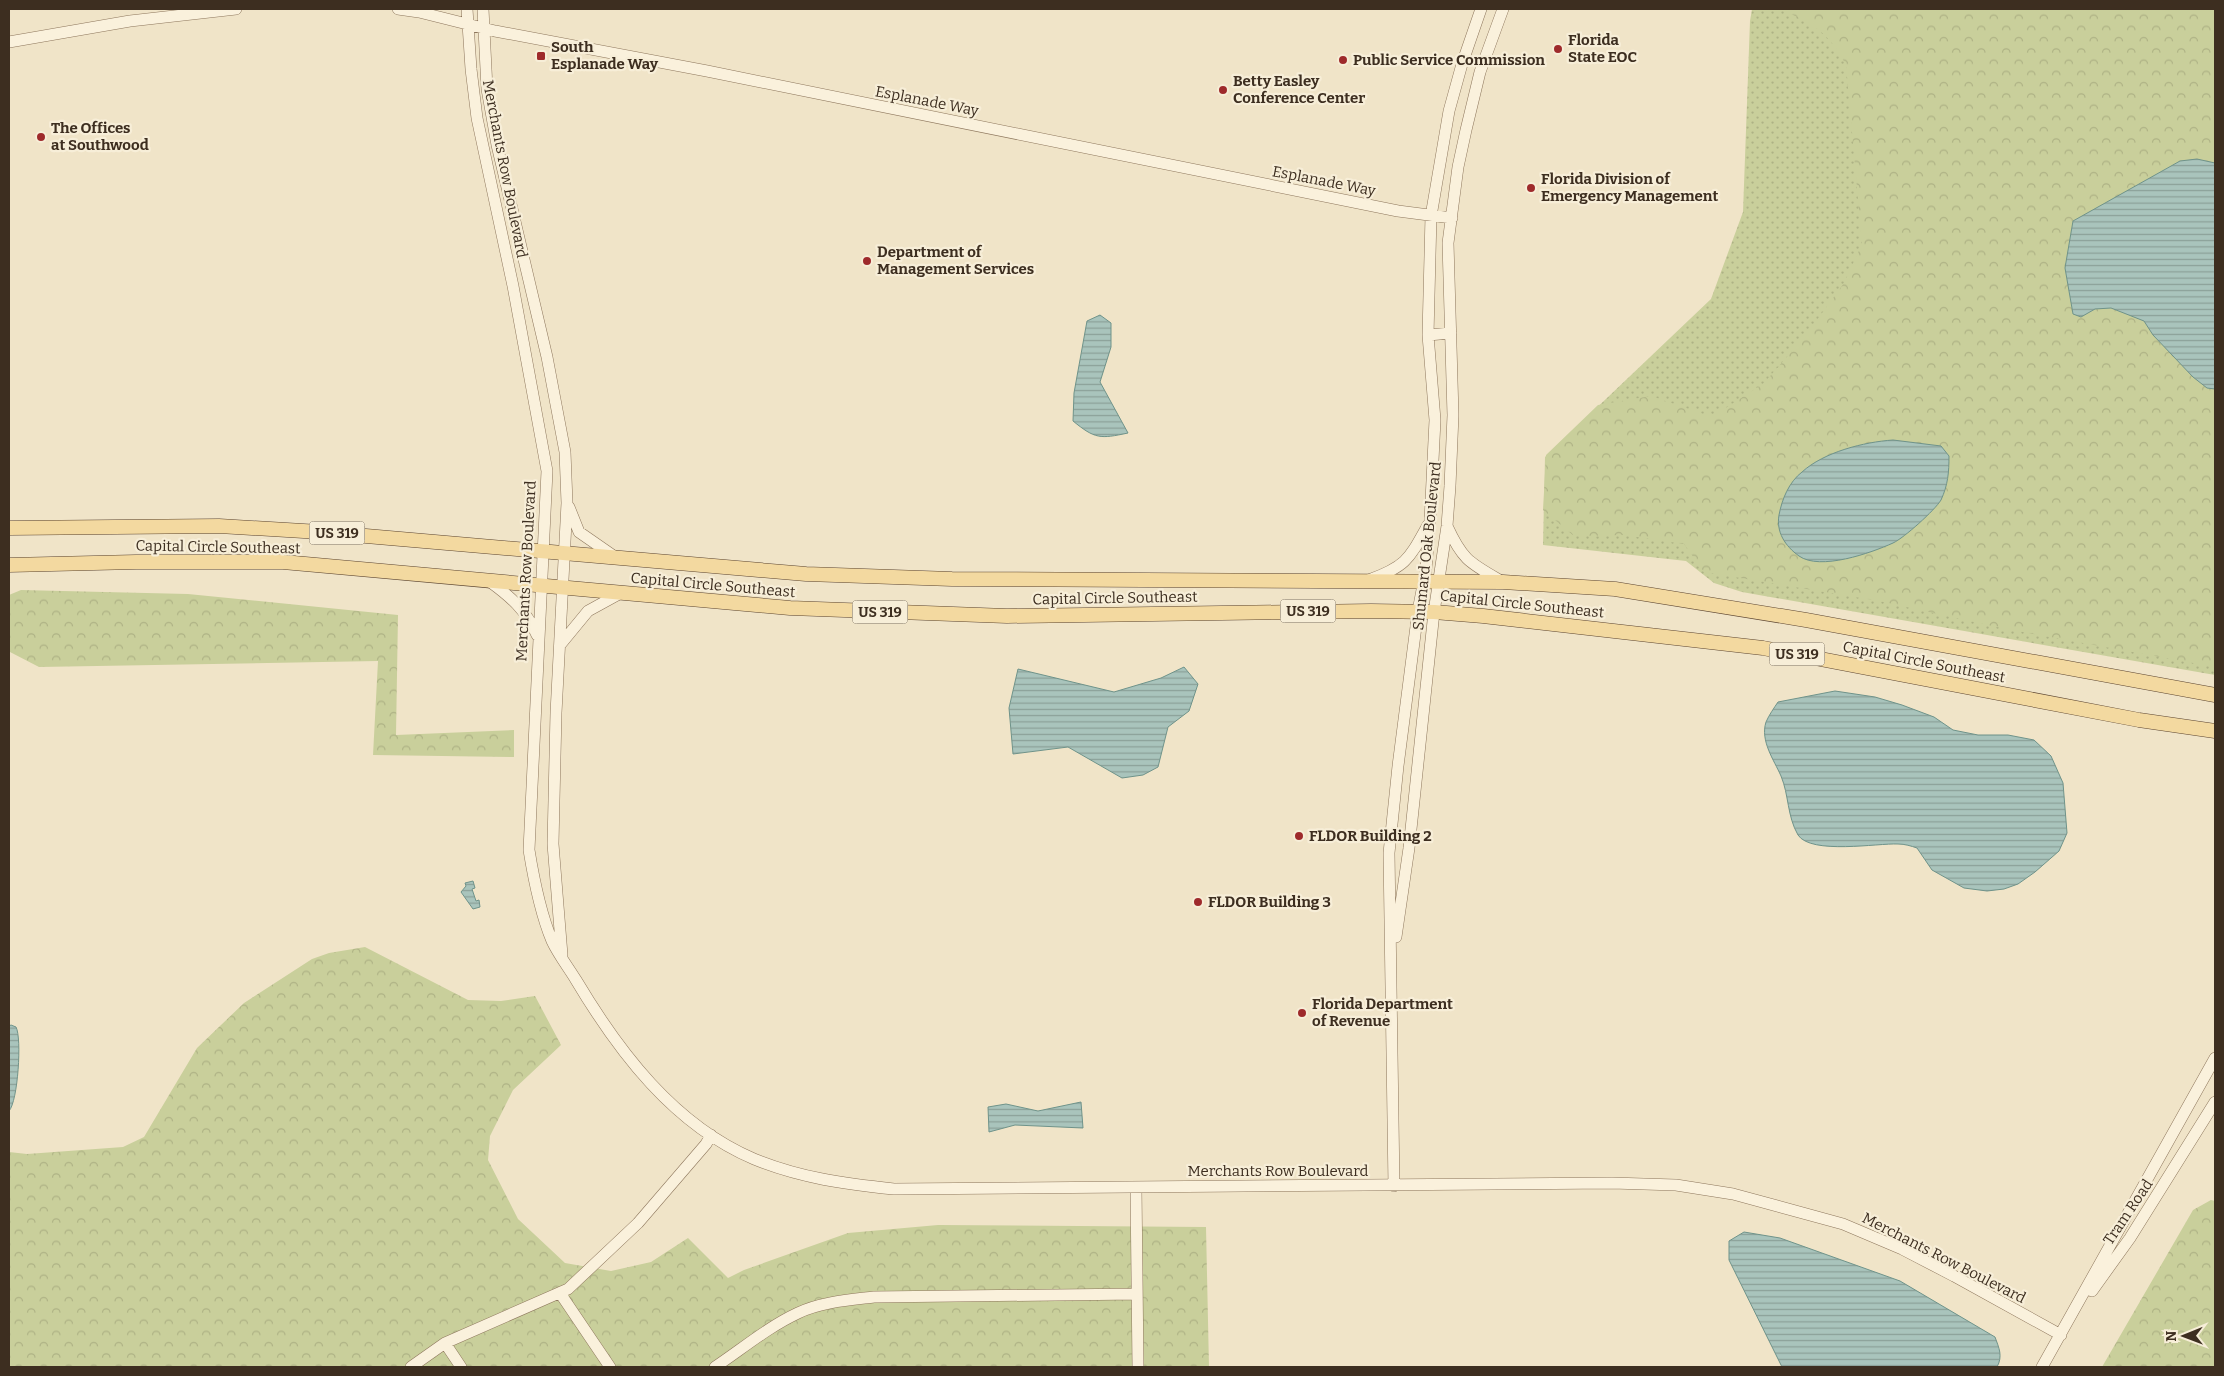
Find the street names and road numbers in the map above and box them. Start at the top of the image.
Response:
street label: Merchants Row Boulevard [479,78,531,260]
street label: Esplanade Way [874,82,980,120]
street label: Esplanade Way [1271,162,1377,200]
street label: Shumard Oak Boulevard [1409,461,1445,631]
street label: Merchants Row Boulevard [512,480,540,662]
road number: US 319 [310,522,364,544]
street label: Capital Circle Southeast [135,537,301,557]
street label: Capital Circle Southeast [630,569,797,601]
street label: Capital Circle Southeast [1439,586,1606,622]
street label: Capital Circle Southeast [1032,588,1198,608]
road number: US 319 [852,600,908,624]
road number: US 319 [1280,600,1336,622]
street label: Capital Circle Southeast [1841,637,2007,687]
road number: US 319 [1770,642,1824,666]
street label: Merchants Row Boulevard [1187,1162,1369,1180]
street label: Tram Road [2099,1176,2157,1248]
street label: Merchants Row Boulevard [1859,1209,2029,1307]

